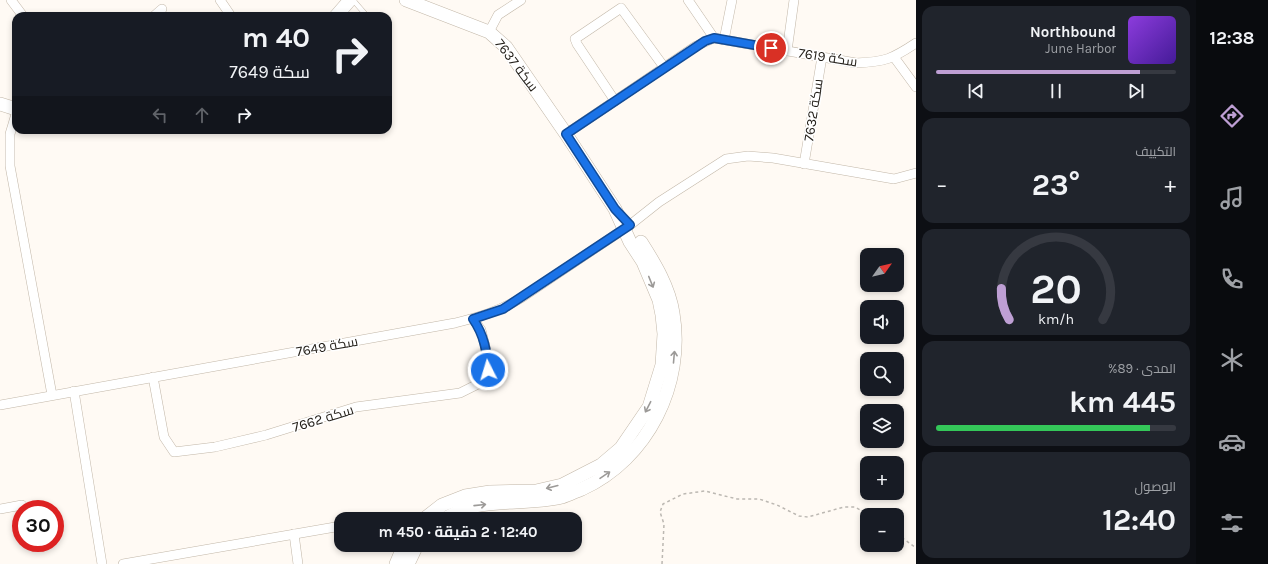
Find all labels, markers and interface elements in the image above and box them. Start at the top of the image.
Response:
text: 40 m [242,21,310,54]
text: Northbound [1030,23,1116,41]
text: 12:38 [1210,27,1255,49]
icon: right [324,28,376,80]
pin [754,31,788,65]
street label: سكة 7637 [491,36,542,95]
icon: arrive [760,37,782,59]
text: June Harbor [1045,41,1116,56]
street label: سكة 7619 [797,44,859,71]
text: سكة 7649 [229,61,310,83]
street label: سكة 7632 [800,78,827,143]
icon: previous [965,80,987,102]
icon: pause [1045,80,1067,102]
icon: next [1125,80,1147,102]
icon: directions [1218,102,1246,130]
icon: left [149,104,171,126]
icon: ahead [191,104,213,126]
icon: right [233,104,255,126]
text: التكييف [1135,144,1176,159]
text: 23° [1032,167,1080,203]
text: − [936,172,948,198]
text: + [1164,172,1176,198]
icon: music [1218,184,1246,212]
north arrow [860,248,904,292]
map controls [860,248,904,552]
text: 20 [1030,265,1082,313]
icon: phone [1218,265,1246,293]
one-way arrow [648,275,656,287]
button: sound [860,300,904,344]
text: km/h [1038,311,1074,328]
street label: سكة 7649 [295,333,359,360]
icon: climate [1218,346,1246,374]
position arrow [467,349,509,391]
one-way arrow [671,351,678,364]
button: search [860,352,904,396]
text: المدى · 89% [1108,361,1176,376]
text: 445 km [1069,384,1176,420]
street label: سكة 7662 [291,401,356,436]
one-way arrow [644,401,651,413]
button: layers [860,404,904,448]
icon: car [1218,428,1246,456]
button: + [860,456,904,500]
one-way arrow [600,471,611,480]
text: الوصول [1135,479,1176,494]
one-way arrow [545,484,558,492]
speed limit sign: 30 [12,500,64,552]
one-way arrow [473,502,486,509]
text: 12:40 [1102,502,1176,538]
button: − [860,508,904,552]
icon: filters [1218,509,1246,537]
text: 12:40 · 2 دقيقة · 450 m [378,523,538,541]

